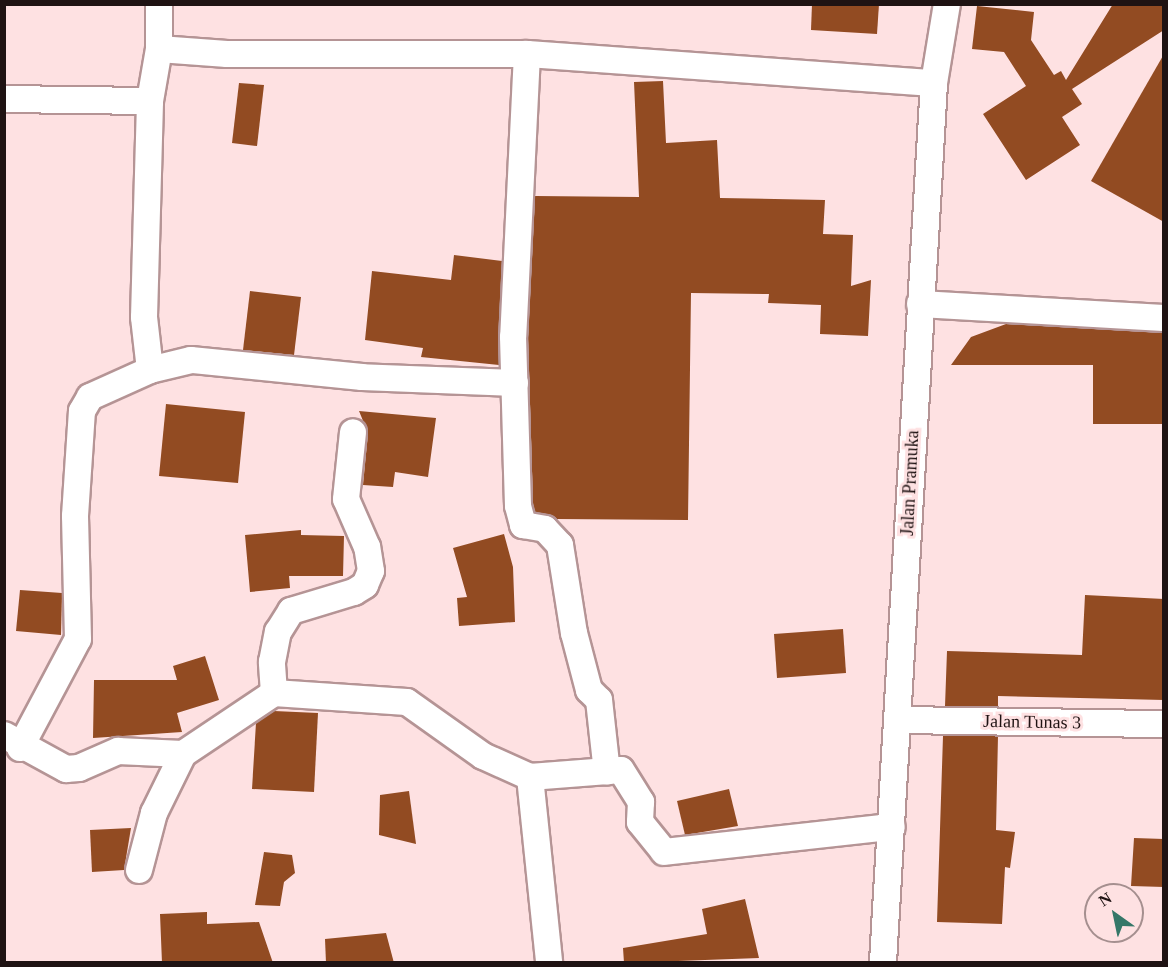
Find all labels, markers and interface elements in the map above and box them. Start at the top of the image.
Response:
street label: Jalan Pramuka [896,430,924,536]
street label: Jalan Tunas 3 [983,710,1081,734]
north arrow [1084,883,1144,943]
text: N [1096,889,1114,909]

